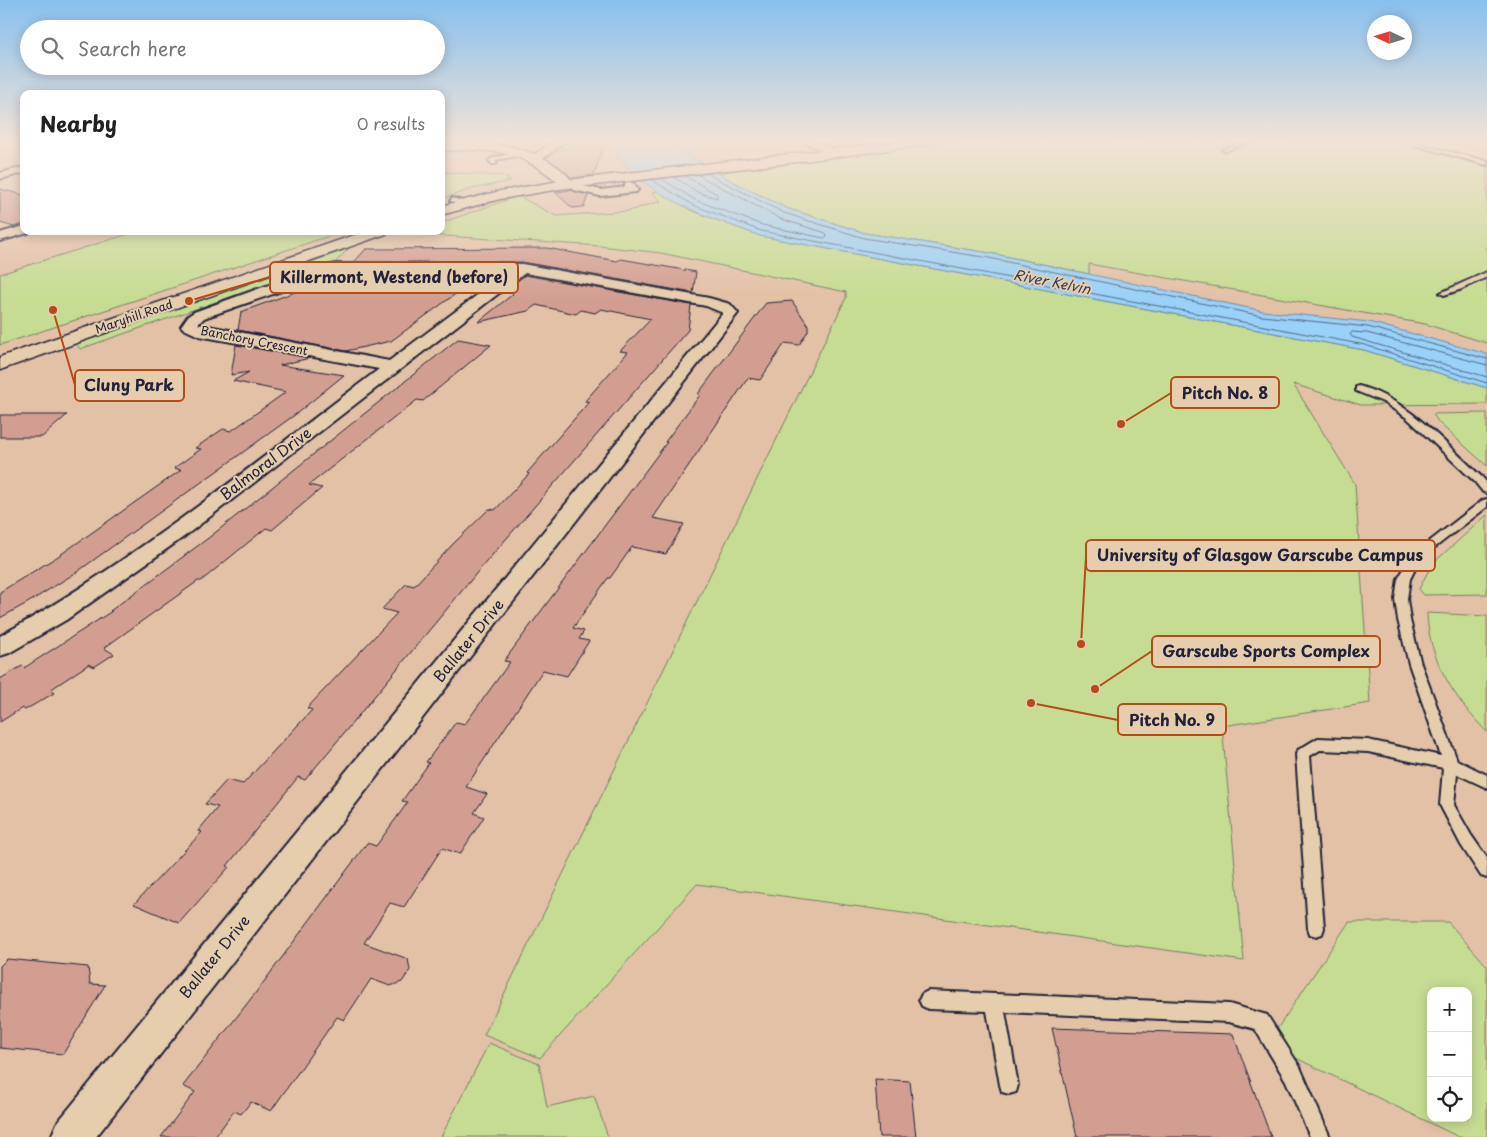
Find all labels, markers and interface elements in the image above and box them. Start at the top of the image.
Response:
north arrow [1367,15,1412,60]
search box [20,20,445,75]
icon: search [38,34,66,62]
text: Search here [78,34,187,62]
text: Nearby [40,107,117,139]
text: 0 results [357,111,425,135]
callout: Killermont, Westend (before) [270,262,518,293]
text: Killermont, Westend (before) [280,264,508,288]
water label: River Kelvin [1012,264,1093,299]
street label: Maryhill Road [93,294,175,338]
street label: Banchory Crescent [199,321,310,359]
callout: Cluny Park [75,370,184,401]
text: Cluny Park [84,372,174,396]
callout: Pitch No. 8 [1171,377,1279,408]
text: Pitch No. 8 [1182,380,1268,404]
street label: Balmoral Drive [215,421,316,505]
callout: University of Glasgow Garscube Campus [1086,540,1435,571]
text: University of Glasgow Garscube Campus [1097,542,1424,566]
street label: Ballater Drive [427,594,509,687]
callout: Garscube Sports Complex [1152,636,1380,667]
text: Garscube Sports Complex [1162,638,1370,662]
callout: Pitch No. 9 [1118,704,1226,735]
text: Pitch No. 9 [1129,707,1215,731]
street label: Ballater Drive [173,910,255,1003]
map controls [1427,987,1472,1122]
button: + [1427,987,1472,1032]
button: − [1427,1032,1472,1077]
button: locate [1427,1077,1472,1122]

